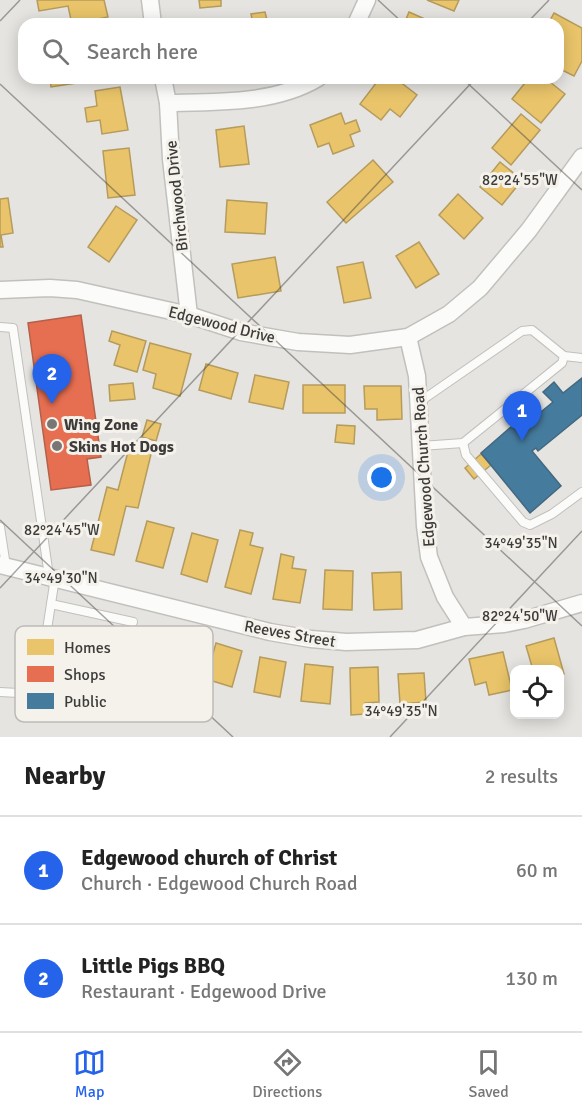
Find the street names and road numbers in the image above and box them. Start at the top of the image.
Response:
street label: Birchwood Drive [161,139,193,252]
street label: Edgewood Drive [166,302,277,348]
street label: Edgewood Church Road [408,386,440,548]
street label: Reeves Street [243,616,338,652]

